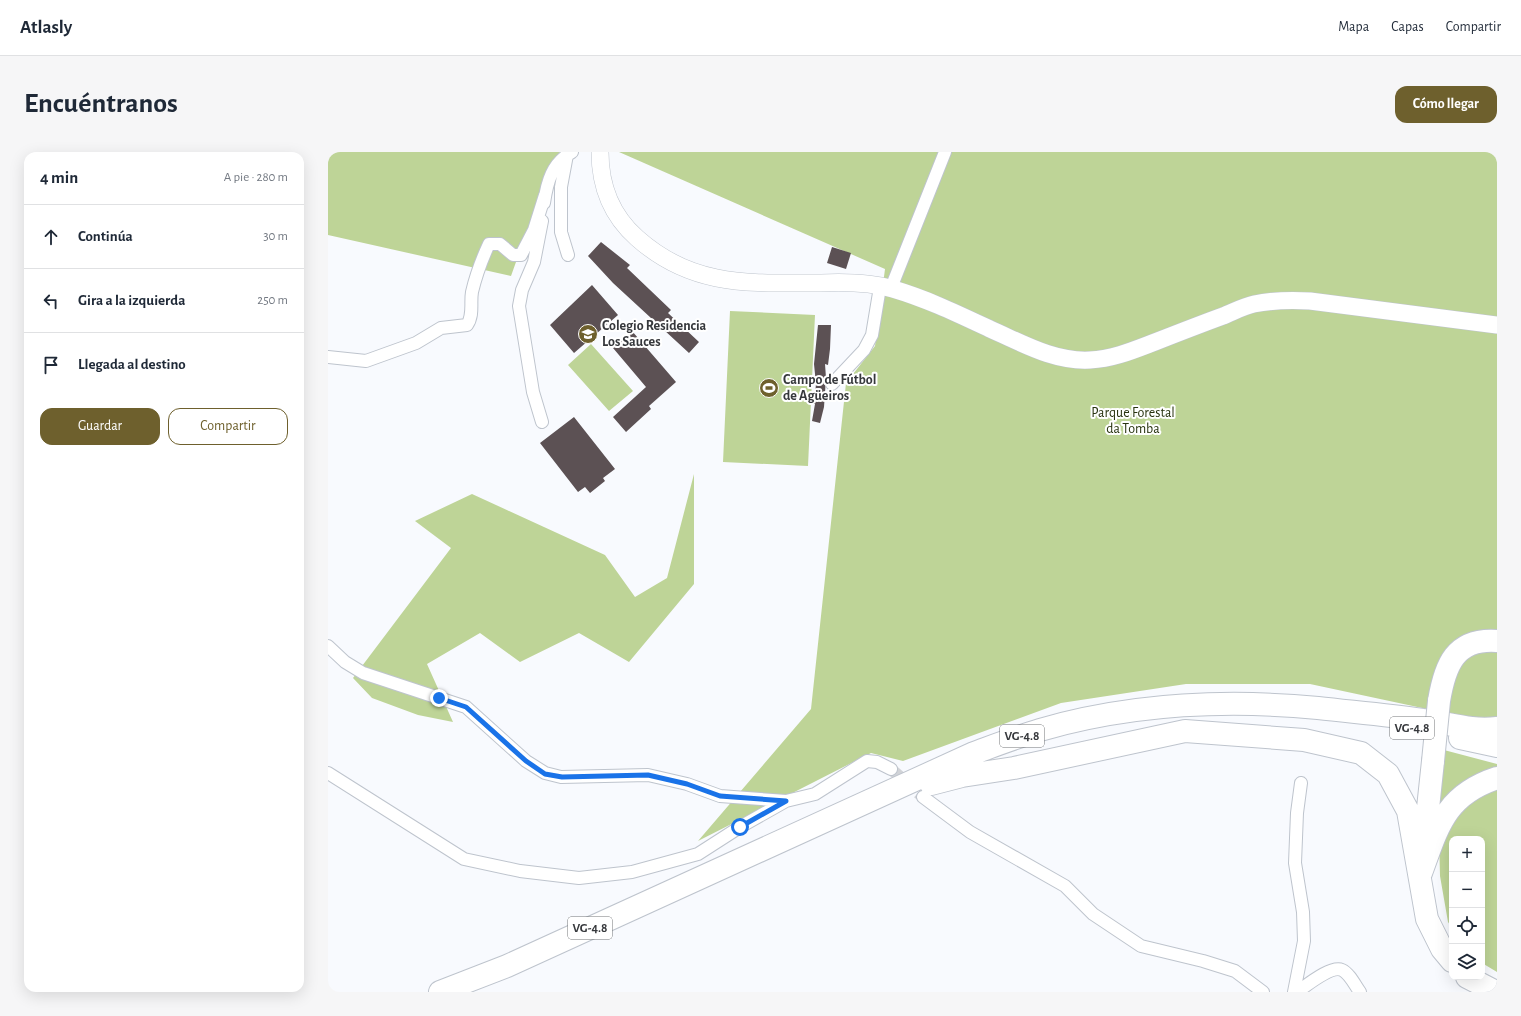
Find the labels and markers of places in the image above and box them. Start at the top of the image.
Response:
place label: Colegio Residencia Los Sauces [602,319,707,349]
school or university icon: Colegio Residencia Los Sauces [577,323,599,345]
place label: Campo de Fútbol de Agüeiros [783,373,876,403]
sports icon: Campo de Fútbol de Agüeiros [758,377,780,399]

